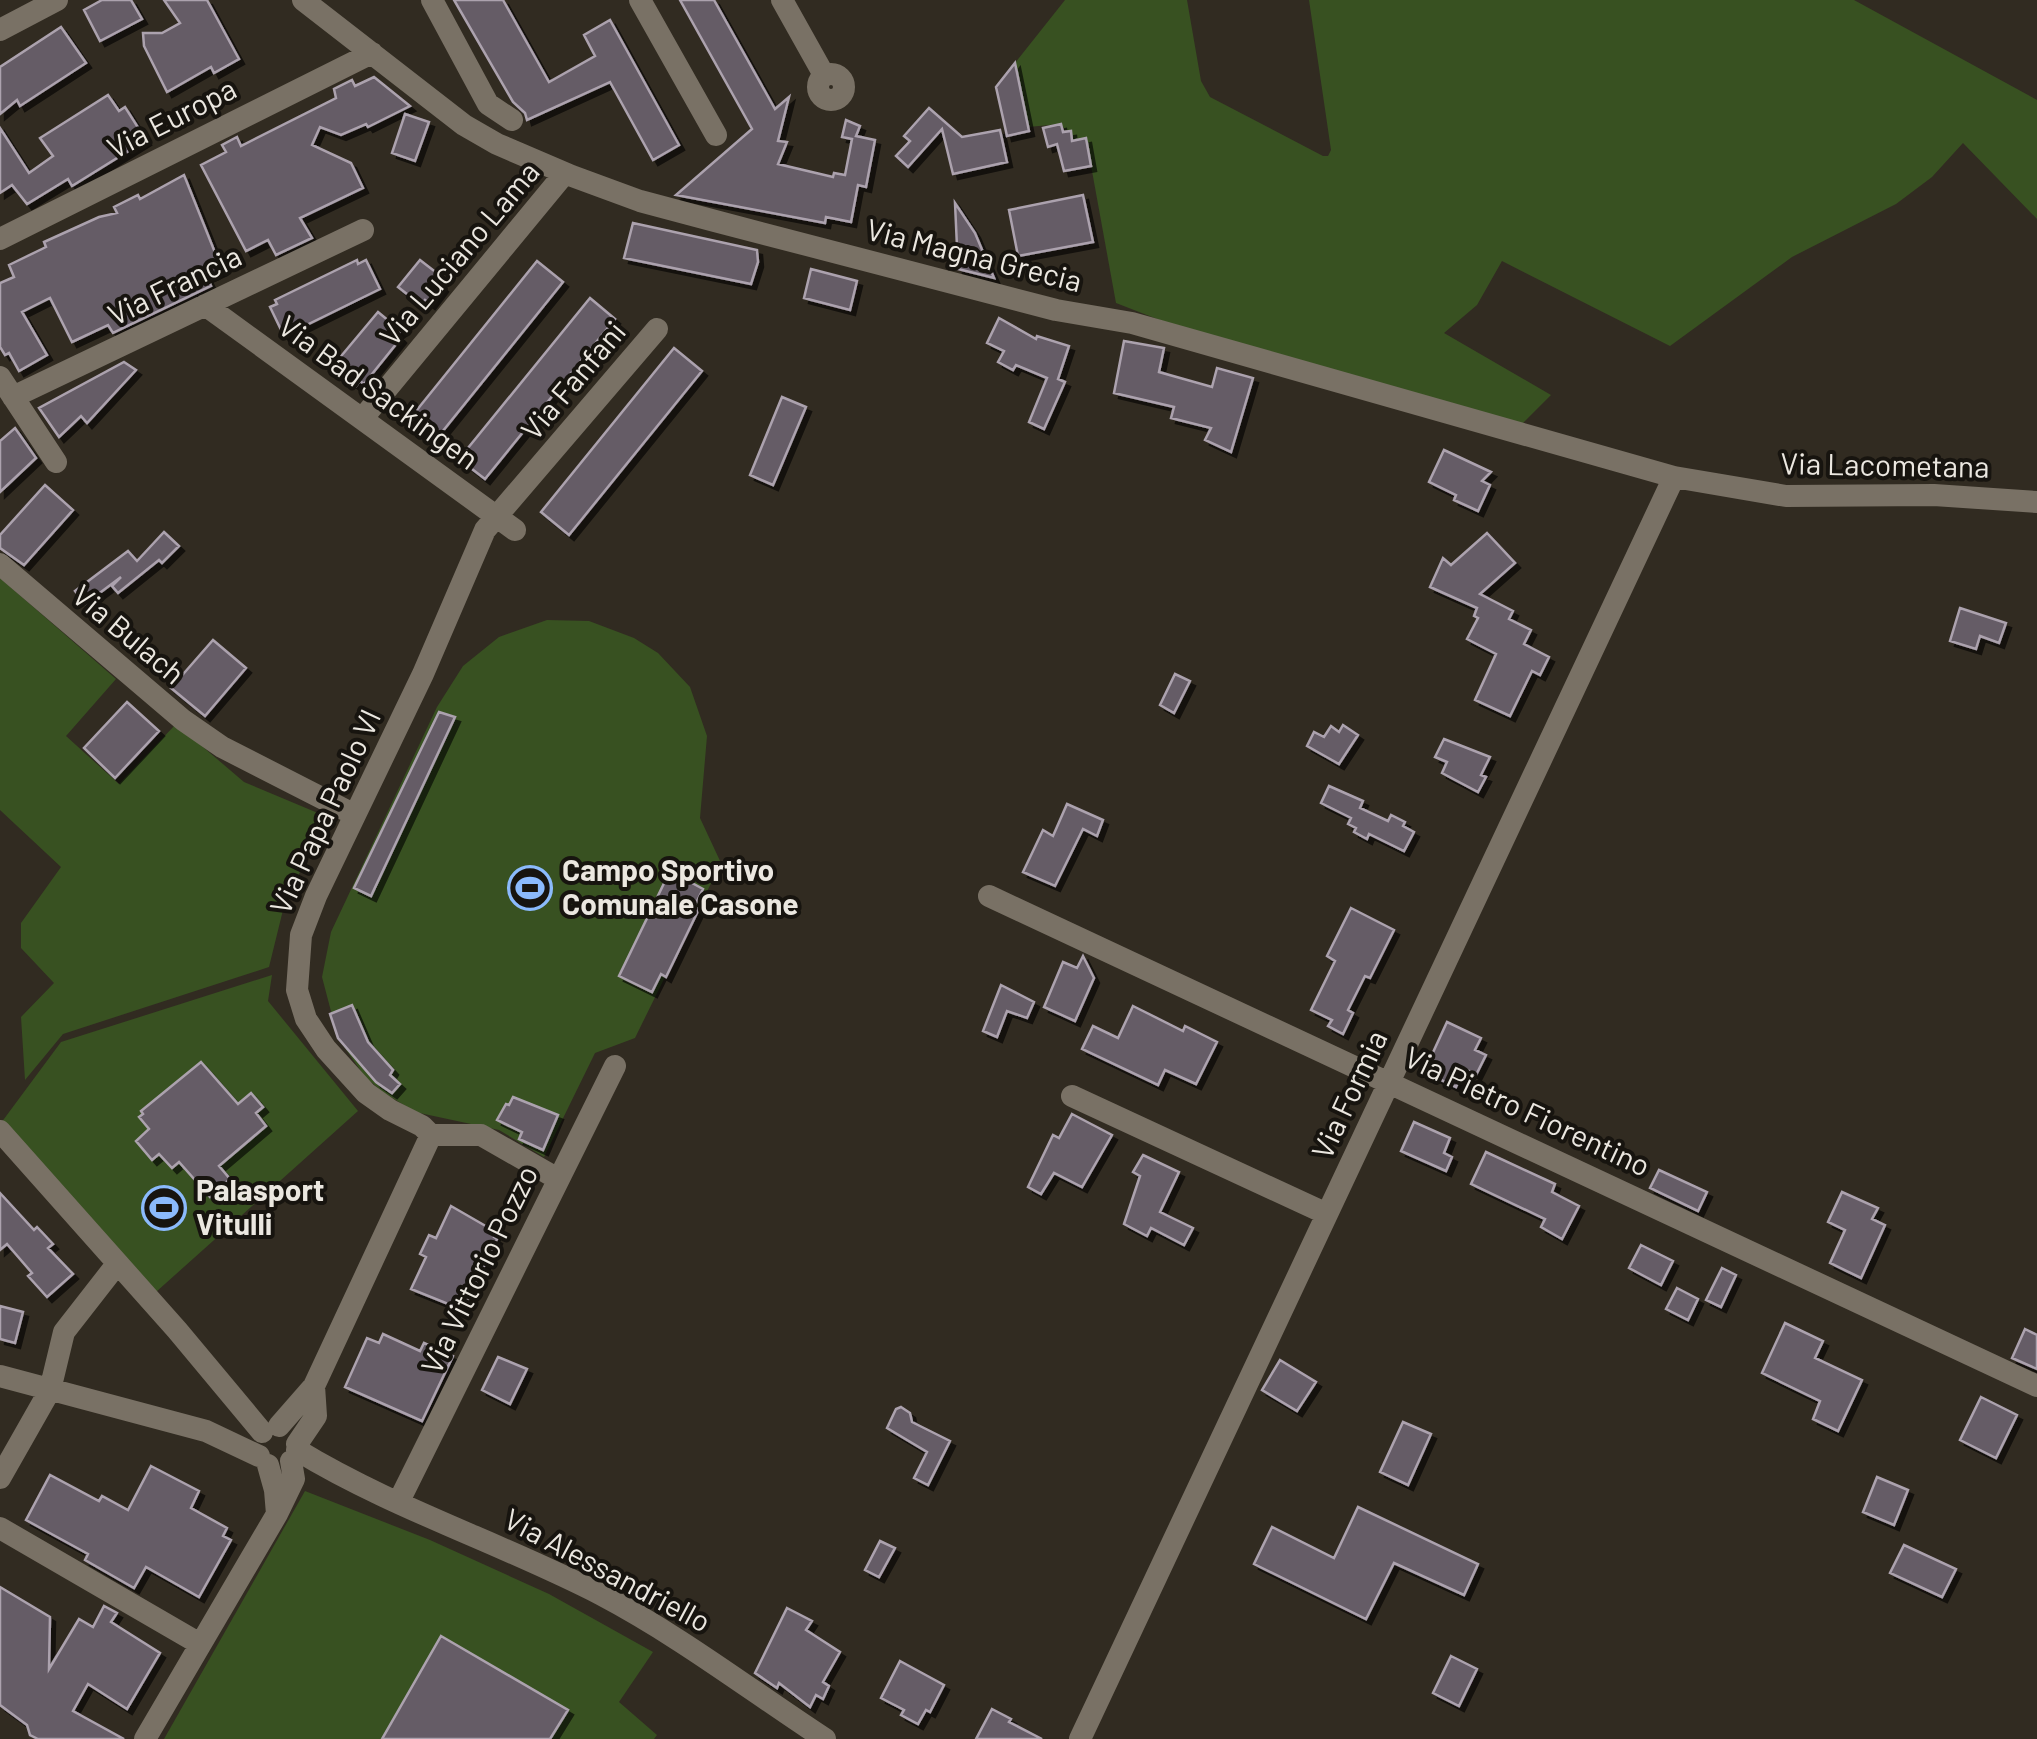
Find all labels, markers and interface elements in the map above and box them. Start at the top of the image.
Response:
street label: Via Europa [101,69,242,165]
street label: Via Luciano Lama [371,153,546,352]
street label: Via Magna Grecia [863,210,1086,298]
street label: Via Francia [101,236,247,332]
street label: Via Bad Sackingen [272,307,486,476]
street label: Via Fanfani [513,313,632,446]
street label: Via Lacometana [1780,444,1990,484]
street label: Via Bulach [66,576,193,691]
street label: Via Papa Paolo VI [261,703,387,919]
place label: Campo Sportivo Comunale Casone [562,851,799,921]
sports icon: Campo Sportivo Comunale Casone [507,865,553,911]
street label: Via Formia [1303,1024,1394,1164]
street label: Via Pietro Fiorentino [1399,1038,1656,1183]
street label: Via Vittorio Pozzo [412,1159,544,1379]
place label: Palasport Vitulli [196,1171,325,1241]
sports icon: Palasport Vitulli [141,1185,187,1231]
street label: Via Alessandriello [499,1500,717,1639]

